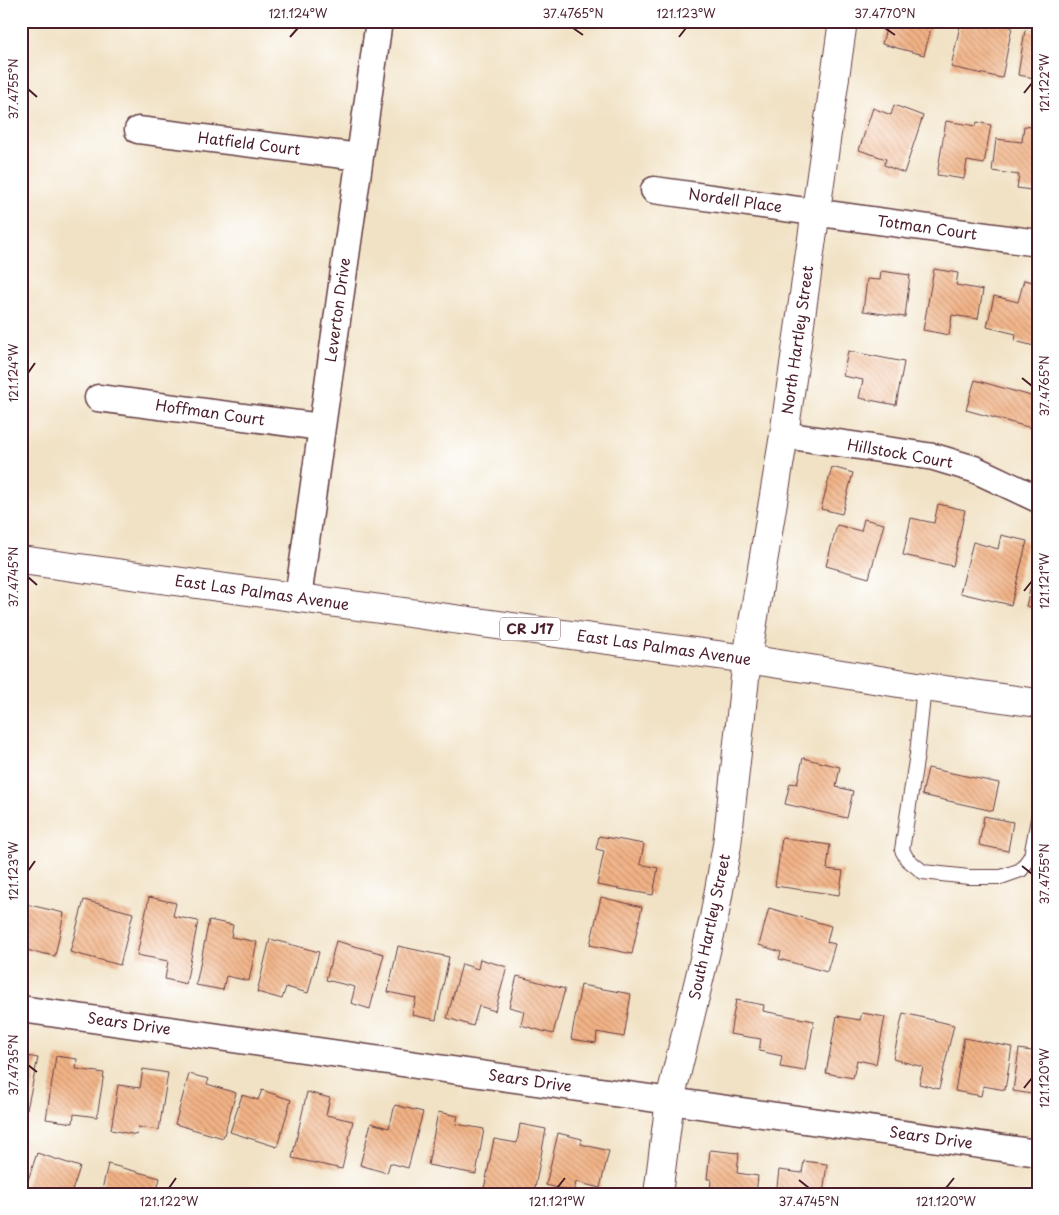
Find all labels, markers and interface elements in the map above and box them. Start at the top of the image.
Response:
text: 121.124°W [269,4,328,22]
text: 37.4765°N [542,4,604,22]
text: 121.123°W [656,4,716,22]
text: 37.4770°N [854,4,916,22]
text: 121.122°W [1035,53,1053,112]
text: 37.4755°N [4,58,22,120]
street label: Hatfield Court [197,125,302,160]
street label: Nordell Place [687,182,784,217]
street label: Totman Court [876,208,979,245]
street label: Leverton Drive [318,256,355,363]
street label: North Hartley Street [775,264,818,416]
text: 121.124°W [4,343,22,402]
text: 37.4765°N [1035,355,1053,417]
street label: Hoffman Court [154,392,266,431]
street label: Hillstock Court [846,432,955,473]
text: 37.4745°N [4,547,22,607]
text: 121.121°W [1035,552,1053,609]
street label: East Las Palmas Avenue [174,568,351,615]
road number: CR J17 [500,618,560,640]
street label: East Las Palmas Avenue [576,623,753,670]
text: 121.123°W [4,841,22,901]
text: 37.4755°N [1035,843,1053,905]
street label: South Hartley Street [682,852,735,1002]
street label: Sears Drive [86,1005,173,1040]
text: 37.4735°N [4,1034,22,1096]
text: 121.120°W [1035,1047,1053,1108]
street label: Sears Drive [487,1062,574,1097]
street label: Sears Drive [888,1119,975,1154]
text: 121.122°W [140,1192,199,1210]
text: 121.121°W [529,1192,586,1210]
text: 37.4745°N [779,1192,839,1210]
text: 121.120°W [916,1192,977,1210]

